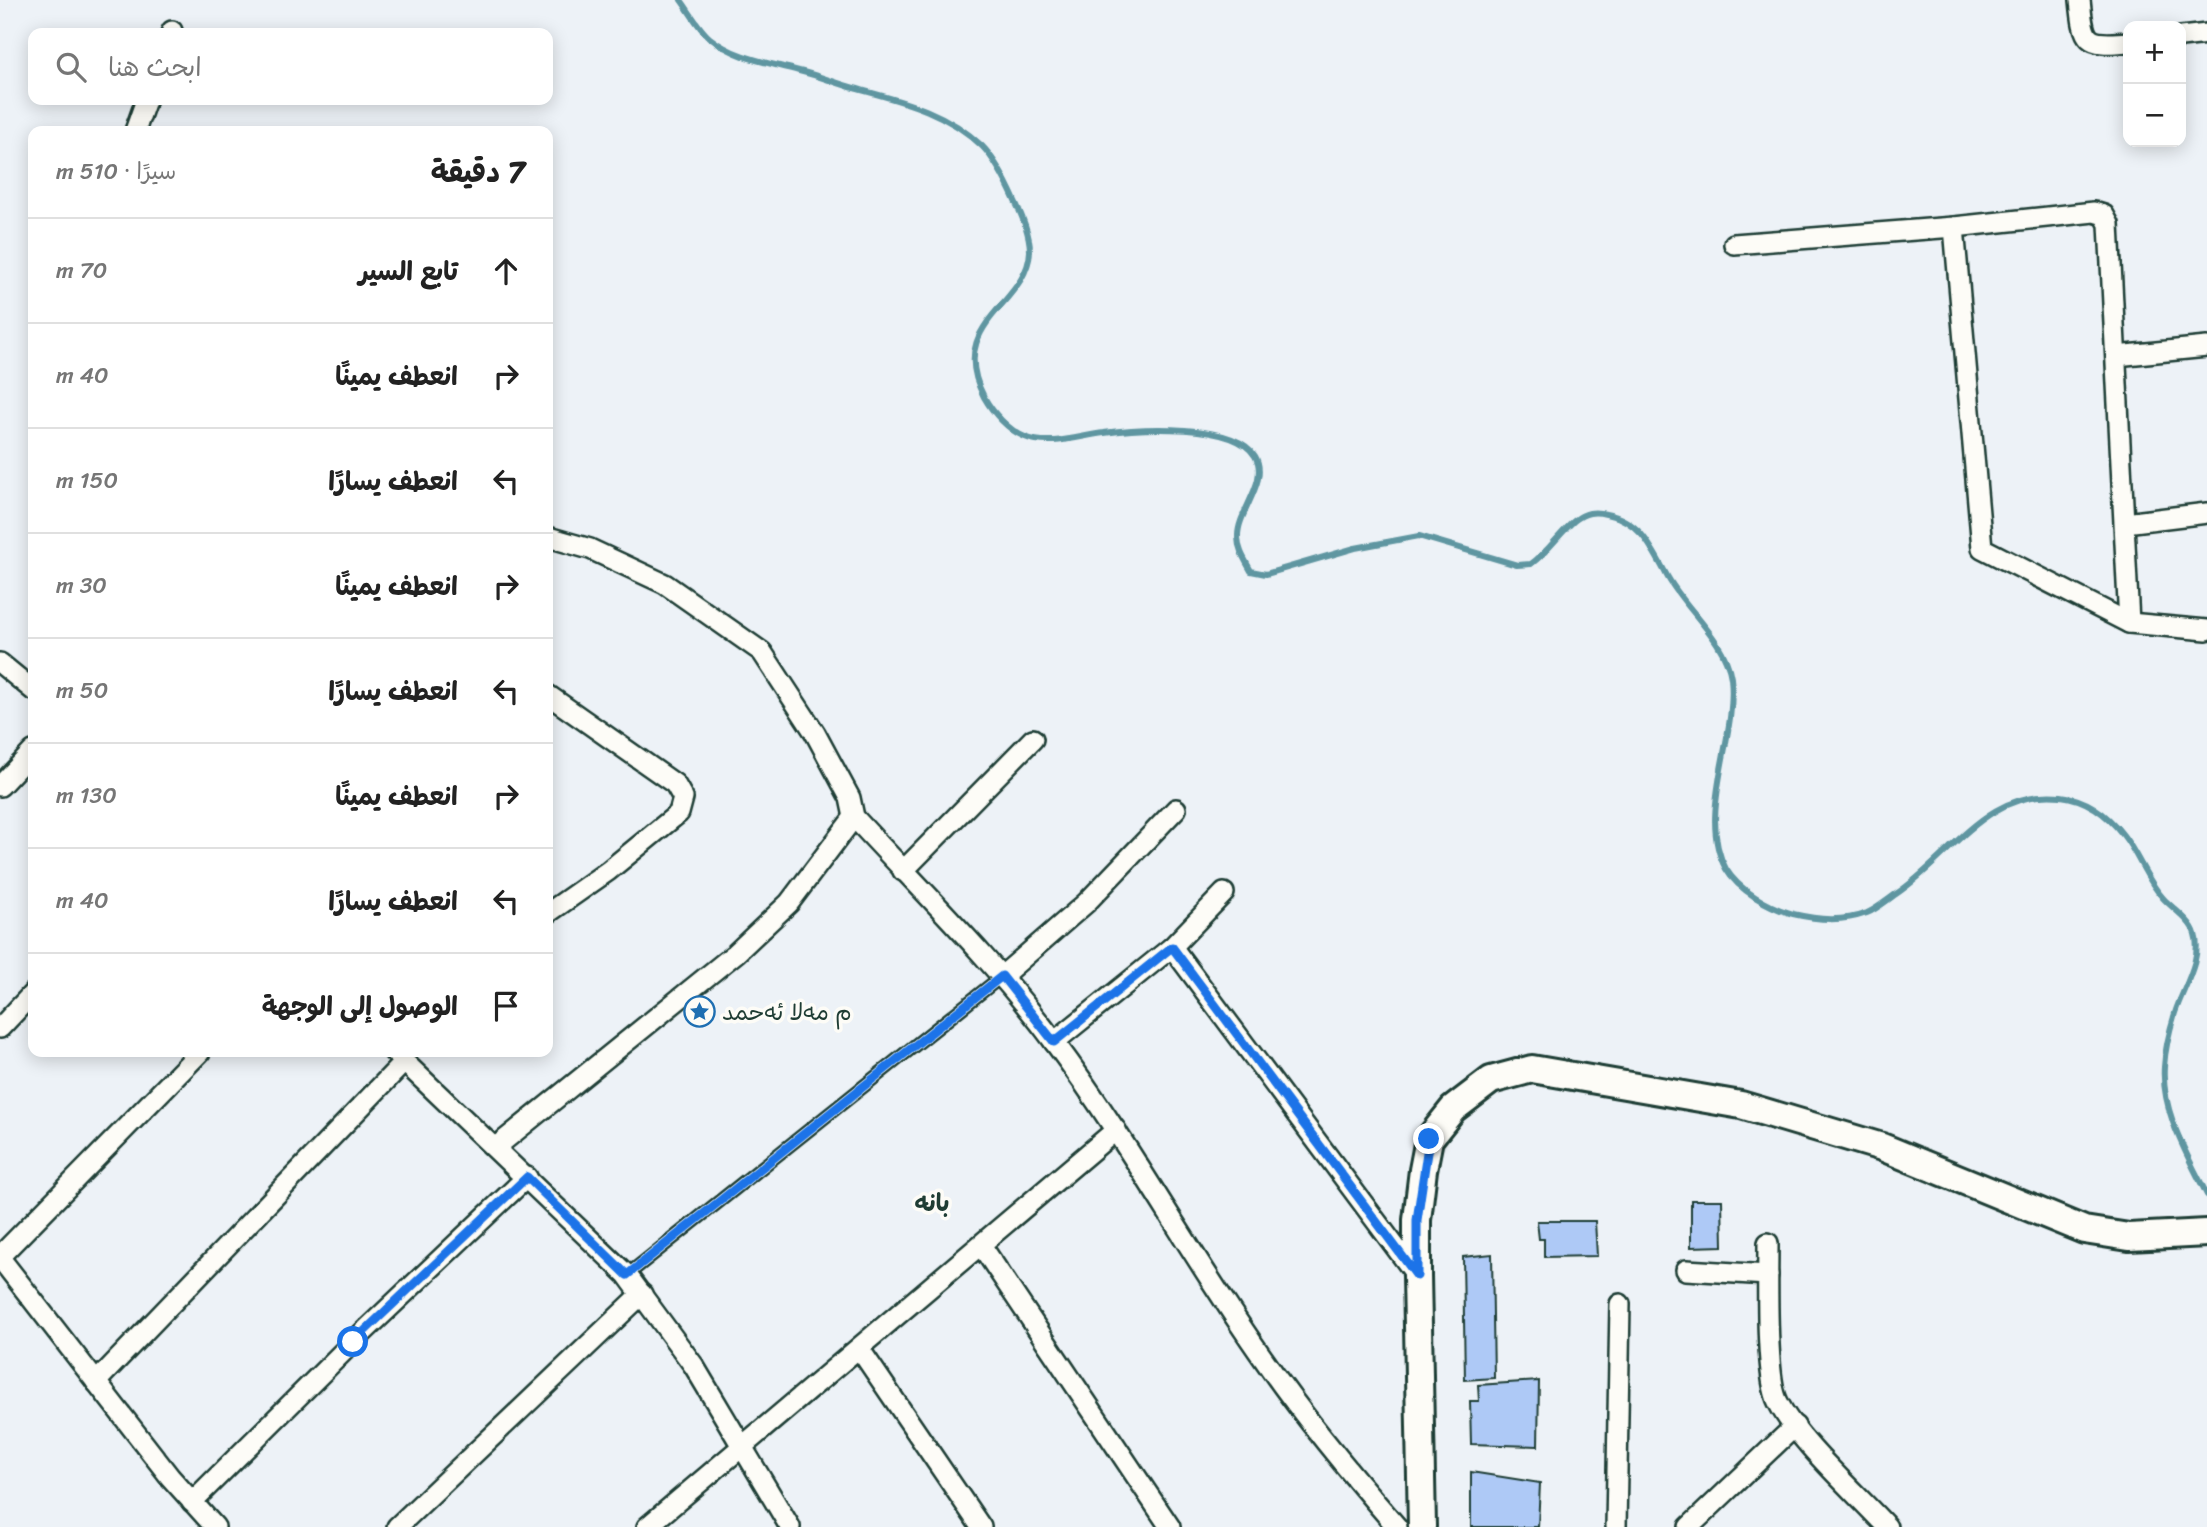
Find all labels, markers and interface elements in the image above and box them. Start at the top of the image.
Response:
map controls [2123,21,2186,147]
button: + [2123,21,2186,84]
search box [28,28,553,105]
text: ابحث هنا [108,44,202,90]
icon: search [52,48,90,86]
button: − [2123,84,2186,147]
text: 7 دقيقة [431,145,525,199]
text: سيرًا · 510 m [56,151,176,192]
text: تابع السير [359,248,458,294]
text: 70 m [56,250,107,291]
icon: ahead [487,252,525,290]
text: انعطف يمينًا [335,353,458,399]
text: 40 m [56,355,109,396]
icon: right [487,357,525,395]
text: انعطف يسارًا [328,458,458,504]
text: 150 m [56,460,118,501]
icon: left [487,462,525,500]
text: انعطف يمينًا [335,563,458,609]
text: 30 m [56,565,107,606]
icon: right [487,567,525,605]
text: انعطف يسارًا [328,668,458,714]
text: 50 m [56,670,108,711]
icon: left [487,672,525,710]
text: انعطف يمينًا [335,773,458,819]
text: 130 m [56,775,117,816]
icon: right [487,777,525,815]
text: انعطف يسارًا [328,878,458,924]
text: 40 m [56,880,109,921]
icon: left [487,882,525,920]
text: الوصول إلى الوجهة [262,983,458,1029]
icon: arrive [487,987,525,1025]
place label: م مەلا ئەحمد [722,992,852,1033]
place icon: م مەلا ئەحمد [682,995,716,1029]
route end [1413,1123,1444,1154]
district label: بانە [915,1182,949,1224]
route start [337,1326,368,1357]

